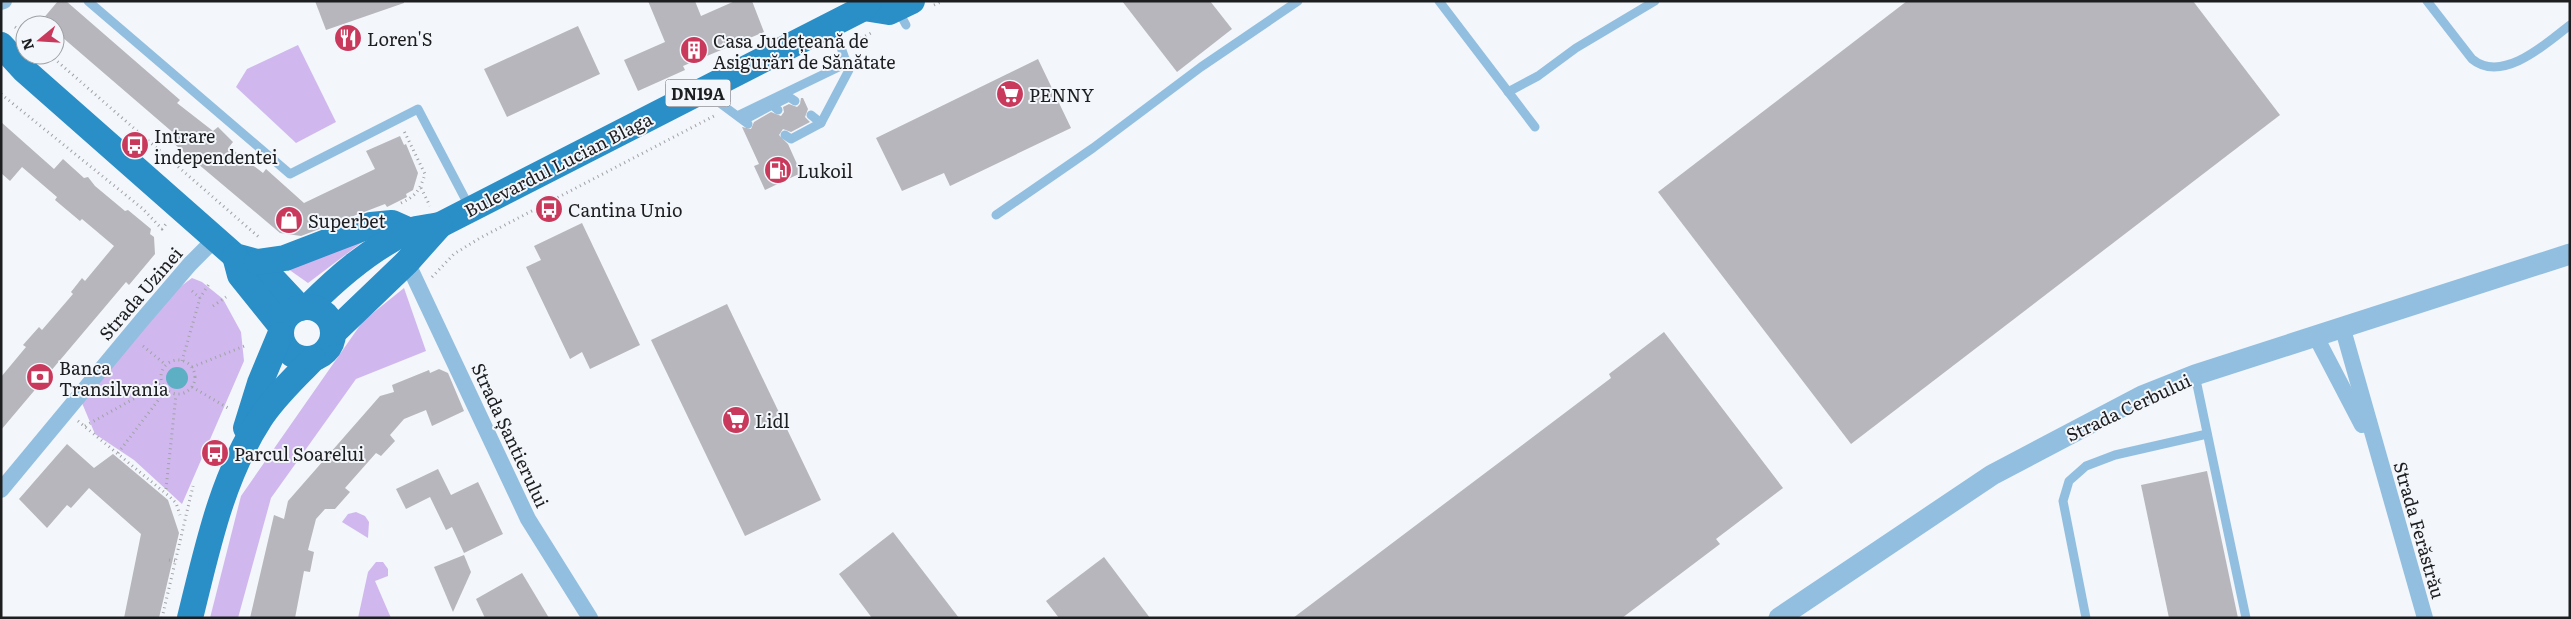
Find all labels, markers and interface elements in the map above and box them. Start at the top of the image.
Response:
north arrow [15,15,65,65]
restaurant icon: Loren'S [333,23,363,53]
place label: Loren'S [367,25,433,52]
place label: Casa Județeană de Asigurări de Sănătate [713,27,896,75]
text: N [15,35,38,53]
building icon: Casa Județeană de Asigurări de Sănătate [679,35,709,65]
supermarket icon: PENNY [995,79,1025,109]
road number: DN19A [666,80,730,106]
place label: PENNY [1029,81,1094,108]
street label: Bulevardul Lucian Blaga [459,105,657,223]
place label: Intrare independentei [154,122,278,170]
bus stop icon: Intrare independentei [120,130,150,160]
fuel station icon: Lukoil [763,155,793,185]
place label: Lukoil [797,157,853,184]
bus stop icon: Cantina Unio [534,194,564,224]
place label: Cantina Unio [568,196,682,223]
shop icon: Superbet [274,205,304,235]
place label: Superbet [308,207,386,234]
street label: Strada Uzinei [92,240,188,346]
place label: Banca Transilvania [59,354,169,402]
street label: Strada Șantierului [466,358,556,512]
bank icon: Banca Transilvania [25,362,55,392]
street label: Strada Cerbului [2061,366,2195,448]
supermarket icon: Lidl [721,405,751,435]
place label: Lidl [755,407,790,434]
bus stop icon: Parcul Soarelui [200,438,230,468]
place label: Parcul Soarelui [234,440,364,467]
street label: Strada Ferăstrău [2388,458,2452,602]

